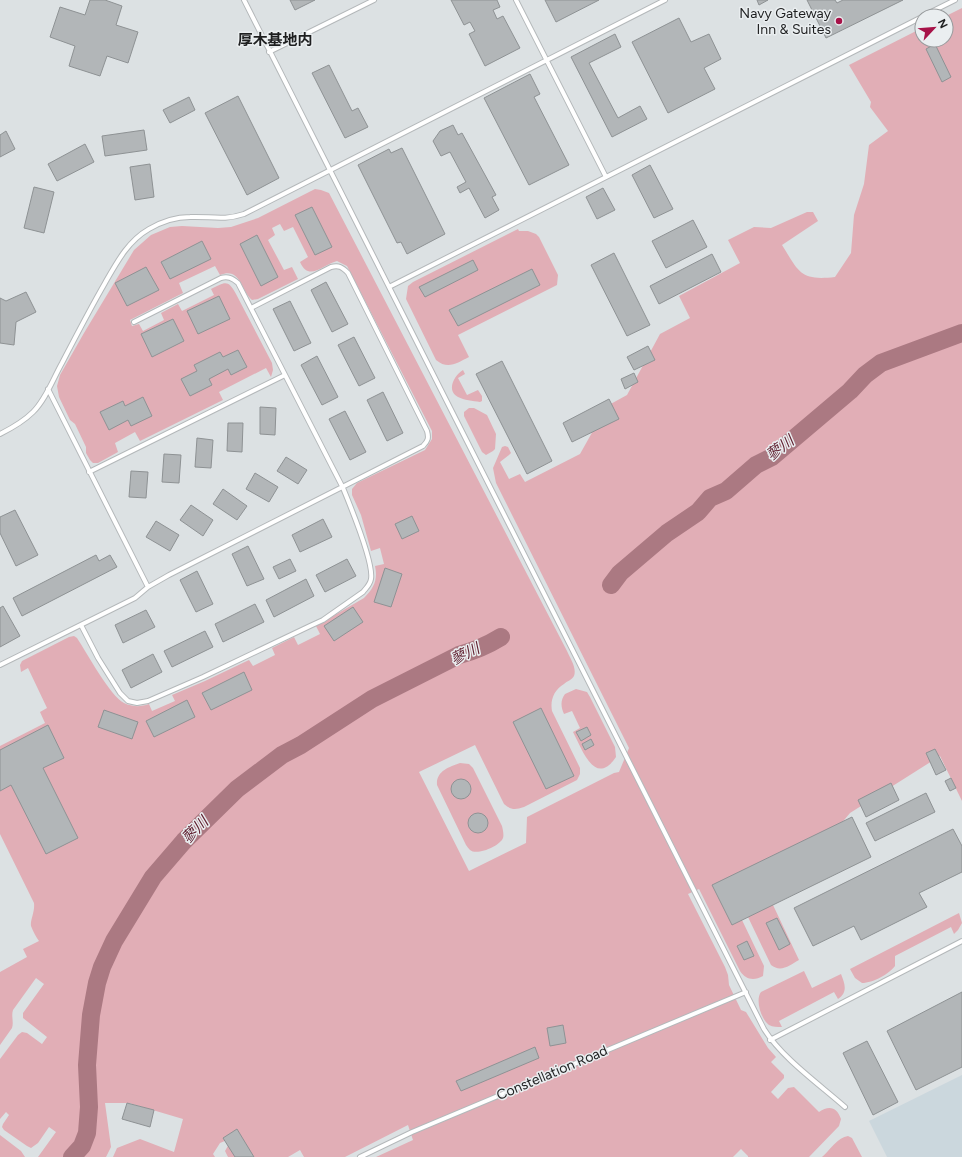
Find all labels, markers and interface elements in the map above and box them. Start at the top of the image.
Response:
place label: Navy Gateway Inn & Suites [739,5,832,38]
north arrow [914,8,954,48]
marker: Navy Gateway Inn & Suites [834,16,844,26]
text: N [935,17,950,31]
district label: 厚木基地内 [237,31,313,49]
water label: 蓼川 [763,431,799,464]
water label: 蓼川 [448,638,484,669]
water label: 蓼川 [178,812,213,847]
street label: Constellation Road [494,1042,610,1104]

